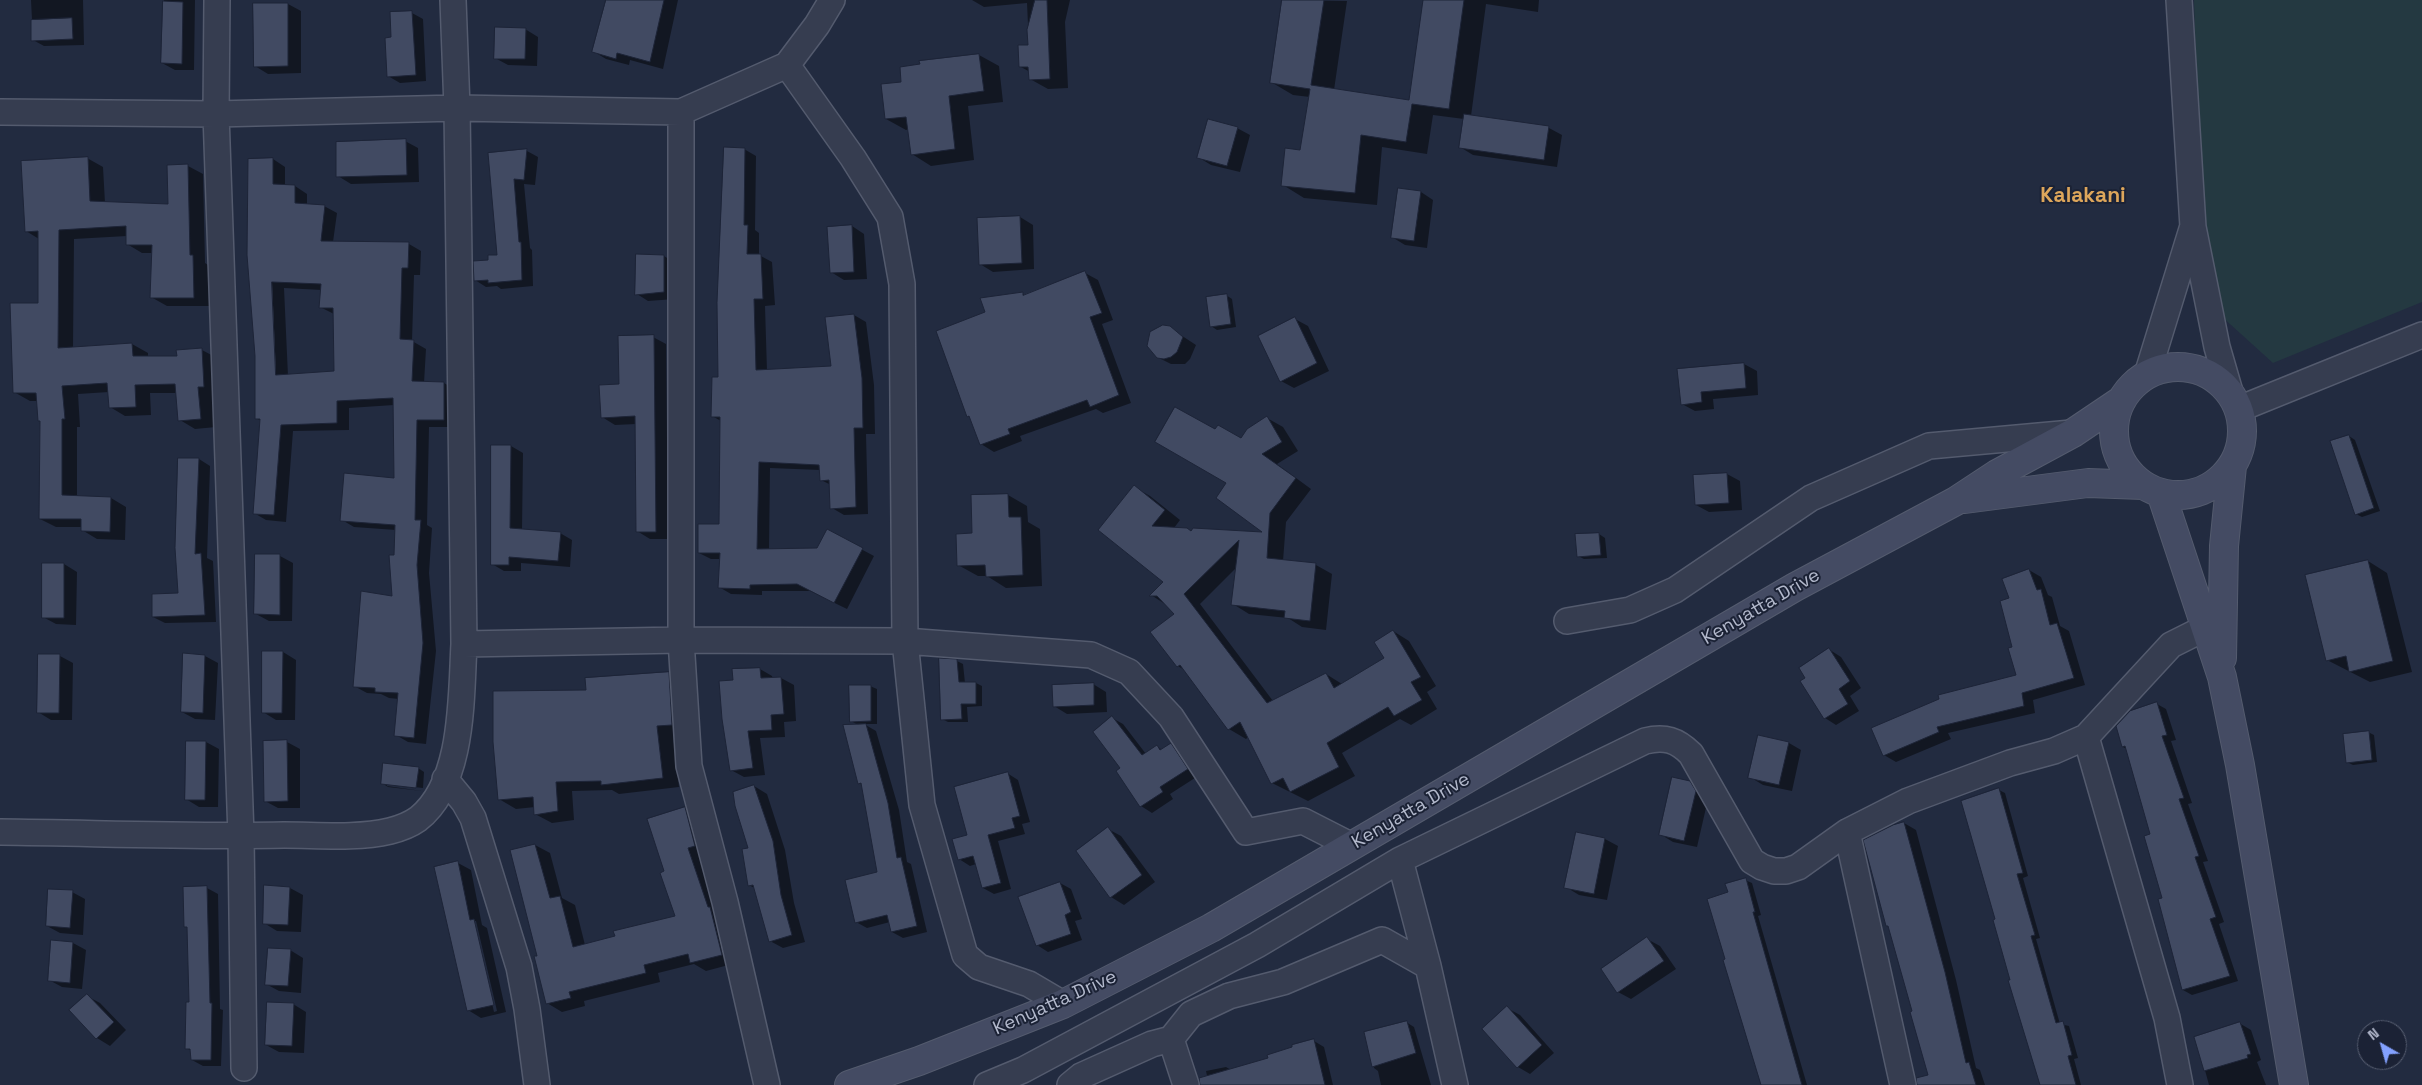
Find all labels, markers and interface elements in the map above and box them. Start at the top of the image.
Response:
district label: Kalakani [2040,183,2126,209]
street label: Kenyatta Drive [1698,564,1824,650]
street label: Kenyatta Drive [1348,768,1474,854]
street label: Kenyatta Drive [990,966,1120,1040]
north arrow [2357,1020,2407,1070]
text: N [2364,1024,2383,1044]

